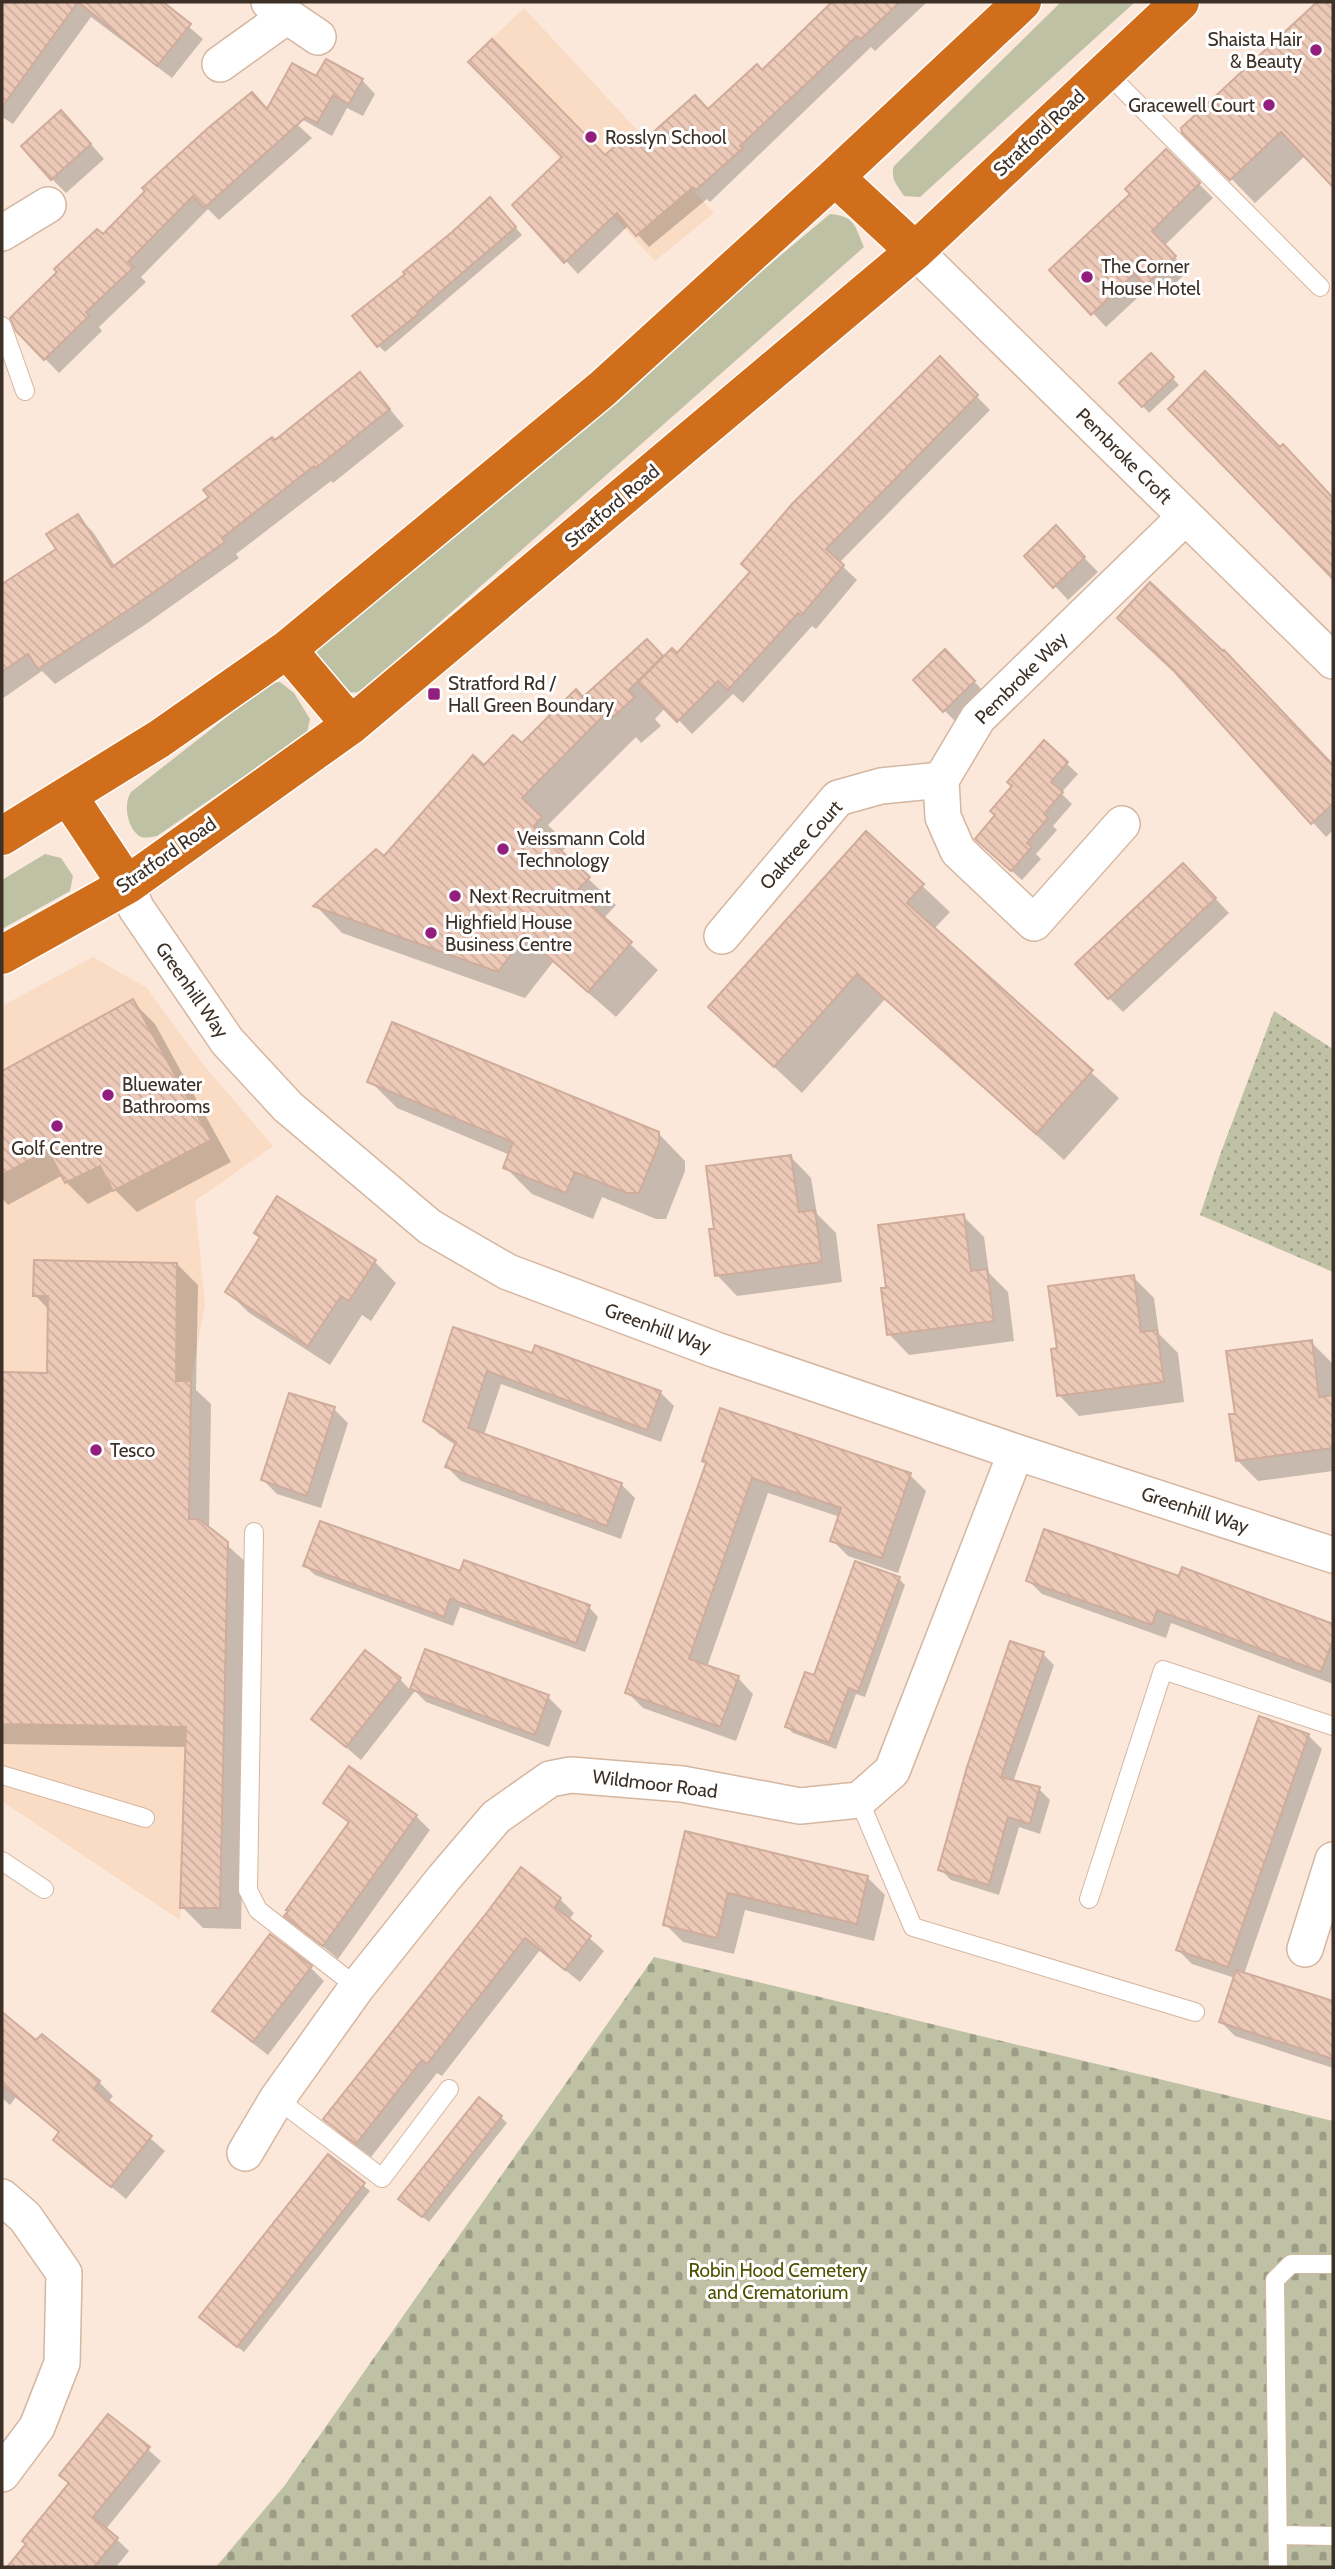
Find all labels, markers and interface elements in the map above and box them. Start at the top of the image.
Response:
place label: Shaista Hair & Beauty [1208,28,1302,73]
marker: Shaista Hair & Beauty [1308,42,1324,58]
street label: Stratford Road [988,85,1090,181]
place label: Gracewell Court [1128,94,1256,117]
marker: Gracewell Court [1261,97,1277,113]
place label: Rosslyn School [605,126,727,149]
marker: Rosslyn School [583,129,599,145]
place label: The Corner House Hotel [1101,255,1201,300]
marker: The Corner House Hotel [1079,269,1095,285]
street label: Pembroke Croft [1071,403,1177,509]
street label: Stratford Road [560,460,664,552]
street label: Pembroke Way [970,627,1072,729]
place label: Stratford Rd / Hall Green Boundary [448,672,614,717]
marker: Stratford Rd / Hall Green Boundary [426,686,442,702]
street label: Oaktree Court [755,795,847,894]
street label: Stratford Road [112,812,220,898]
place label: Veissmann Cold Technology [517,827,645,872]
marker: Veissmann Cold Technology [495,841,511,857]
place label: Next Recruitment [469,885,611,908]
marker: Next Recruitment [447,888,463,904]
place label: Highfield House Business Centre [445,911,573,956]
marker: Highfield House Business Centre [423,925,439,941]
street label: Greenhill Way [151,938,234,1043]
place label: Bluewater Bathrooms [122,1073,210,1118]
marker: Bluewater Bathrooms [100,1087,116,1103]
marker: Golf Centre [49,1118,65,1134]
place label: Golf Centre [11,1137,103,1160]
street label: Greenhill Way [602,1298,715,1358]
place label: Tesco [110,1439,155,1462]
marker: Tesco [88,1442,104,1458]
street label: Greenhill Way [1138,1482,1252,1538]
street label: Wildmoor Road [591,1765,719,1803]
park label: Robin Hood Cemetery and Crematorium [688,2259,868,2304]

